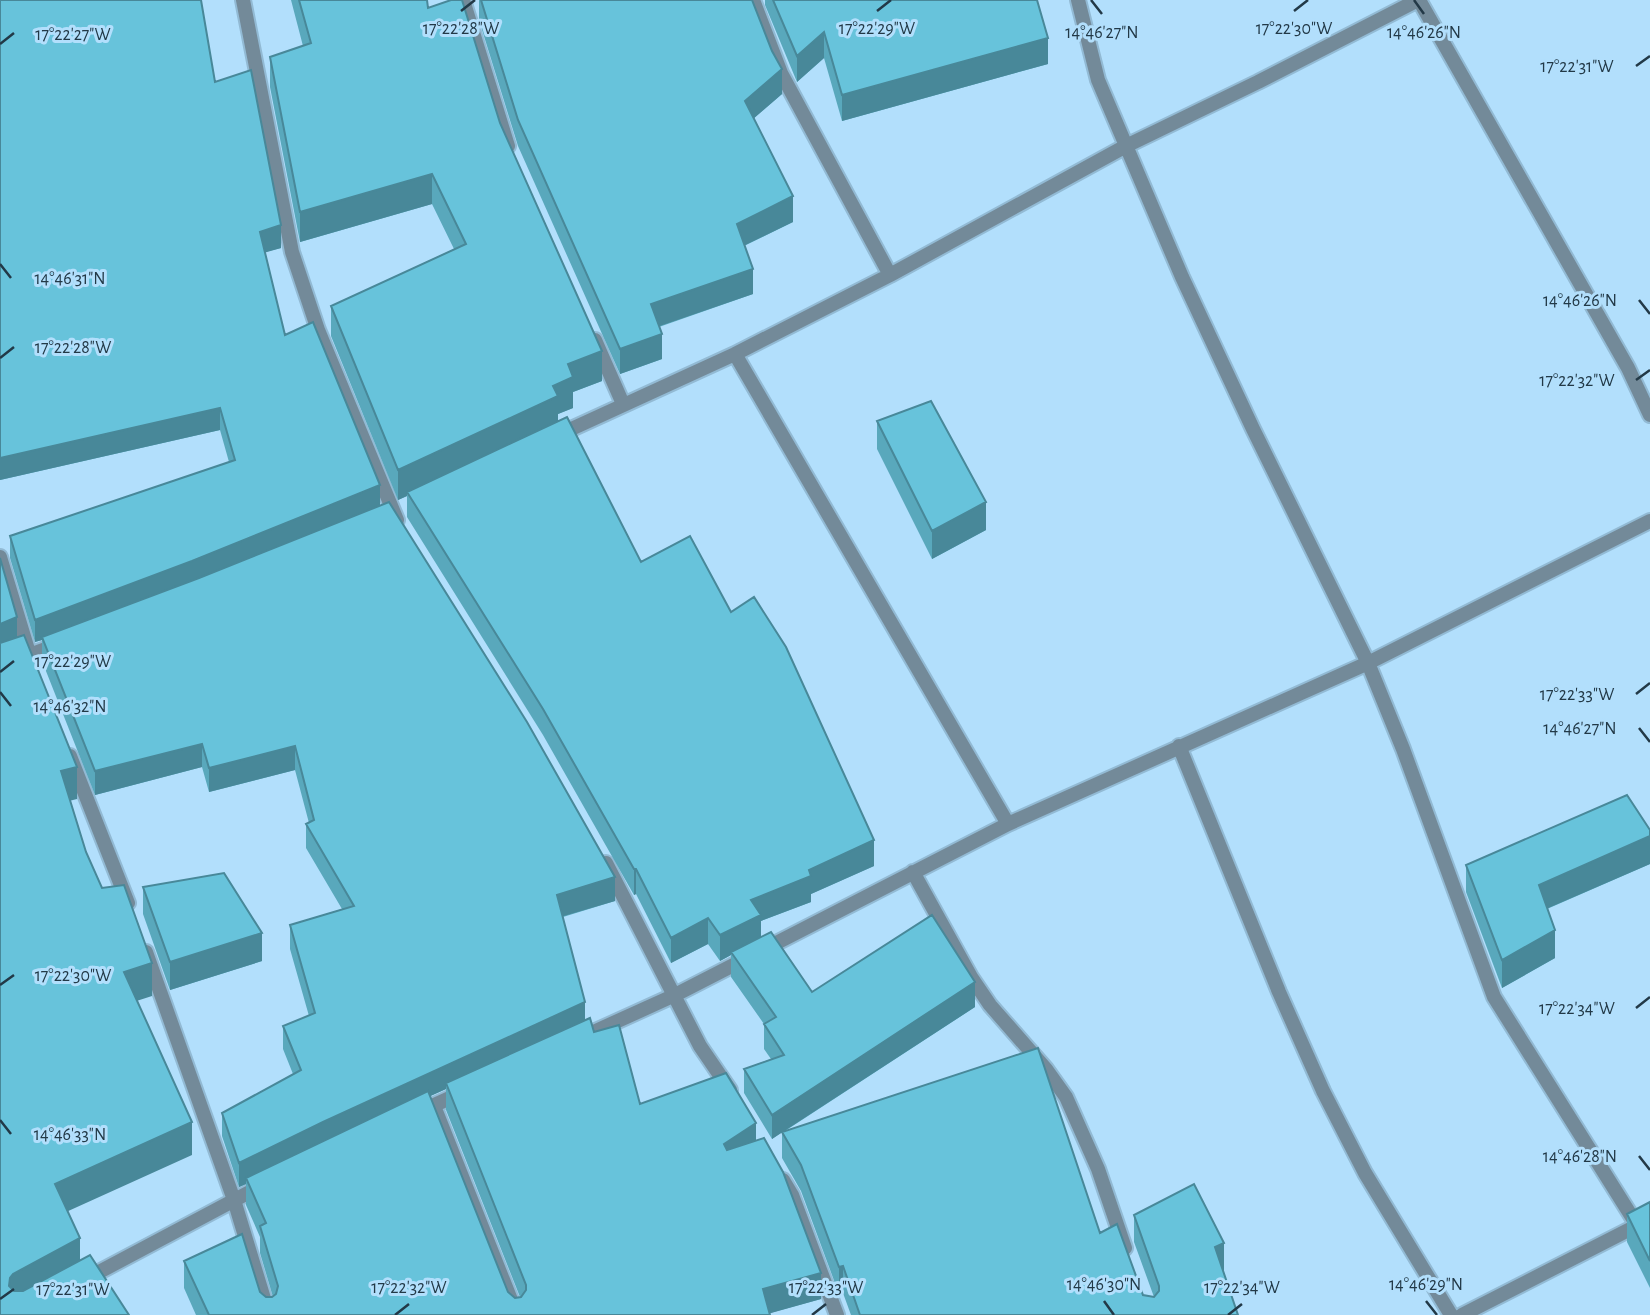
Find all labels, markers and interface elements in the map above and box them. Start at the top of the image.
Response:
text: 17°22'28"W [423,20,499,38]
text: 17°22'29"W [839,20,915,38]
text: 17°22'30"W [1256,20,1332,38]
text: 14°46'27"N [1065,24,1139,42]
text: 14°46'26"N [1387,24,1461,42]
text: 17°22'27"W [35,26,111,44]
text: 17°22'31"W [1540,58,1614,76]
text: 14°46'31"N [34,270,106,288]
text: 14°46'26"N [1543,292,1617,310]
text: 17°22'28"W [35,339,111,357]
text: 17°22'32"W [1539,372,1615,390]
text: 17°22'29"W [35,653,111,671]
text: 17°22'33"W [1540,686,1614,704]
text: 14°46'32"N [33,698,107,716]
text: 14°46'27"N [1543,720,1617,738]
text: 17°22'30"W [35,967,111,985]
text: 17°22'34"W [1539,1000,1615,1018]
text: 14°46'33"N [34,1126,106,1144]
text: 14°46'28"N [1543,1148,1617,1166]
text: 14°46'30"N [1067,1276,1141,1294]
text: 14°46'29"N [1389,1276,1463,1294]
text: 17°22'32"W [371,1279,447,1297]
text: 17°22'33"W [789,1279,863,1297]
text: 17°22'34"W [1204,1279,1280,1297]
text: 17°22'31"W [36,1281,110,1299]

